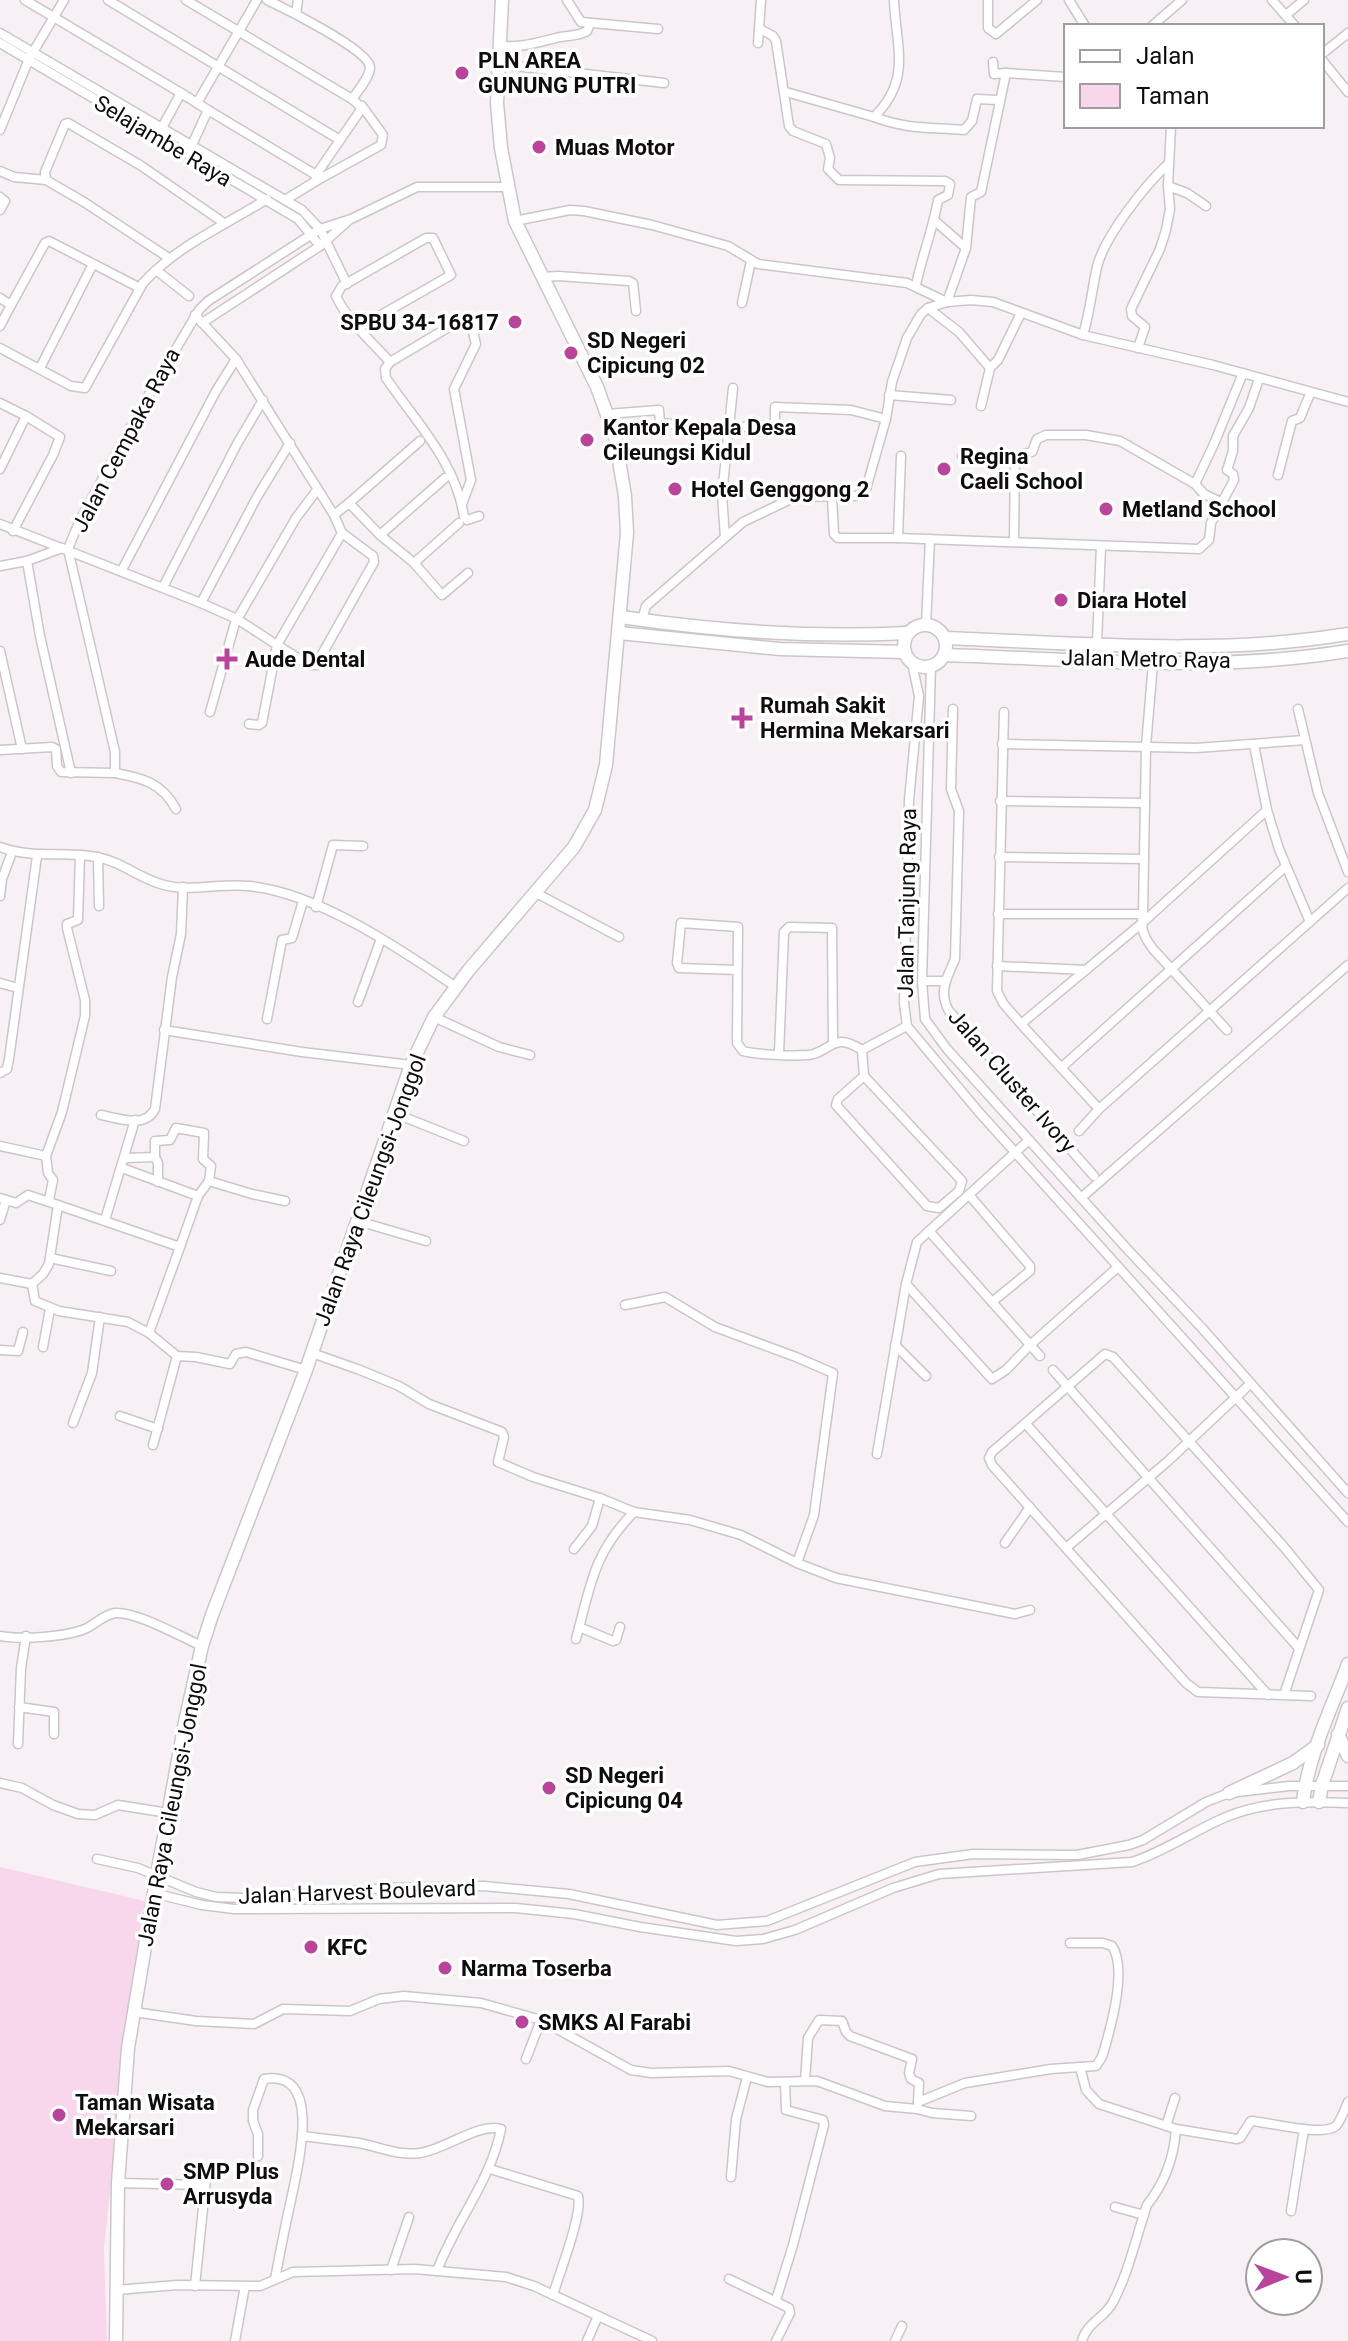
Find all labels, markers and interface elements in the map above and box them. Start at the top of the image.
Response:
legend [1064,24,1324,128]
text: Jalan [1136,42,1194,70]
place label: PLN AREA GUNUNG PUTRI [478,48,636,98]
marker: PLN AREA GUNUNG PUTRI [453,64,471,82]
text: Taman [1136,82,1209,110]
street label: Selajambe Raya [90,90,236,192]
place label: Muas Motor [555,135,674,160]
marker: Muas Motor [530,138,548,156]
place label: SPBU 34-16817 [340,310,499,335]
marker: SPBU 34-16817 [506,313,524,331]
place label: SD Negeri Cipicung 02 [587,328,705,378]
street label: Jalan Cempaka Raya [67,344,185,536]
marker: SD Negeri Cipicung 02 [562,344,580,362]
place label: Kantor Kepala Desa Cileungsi Kidul [603,415,796,465]
marker: Kantor Kepala Desa Cileungsi Kidul [578,431,596,449]
place label: Regina Caeli School [960,444,1083,494]
marker: Regina Caeli School [935,460,953,478]
place label: Hotel Genggong 2 [691,477,869,502]
marker: Hotel Genggong 2 [666,480,684,498]
place label: Metland School [1122,497,1276,522]
marker: Metland School [1097,500,1115,518]
place label: Diara Hotel [1077,588,1187,613]
marker: Diara Hotel [1052,591,1070,609]
street label: Jalan Metro Raya [1061,645,1231,673]
place label: Aude Dental [245,647,365,672]
marker: Aude Dental [216,648,238,670]
place label: Rumah Sakit Hermina Mekarsari [760,693,950,743]
marker: Rumah Sakit Hermina Mekarsari [731,707,753,729]
street label: Jalan Tanjung Raya [893,808,921,998]
street label: Jalan Cluster Ivory [943,1004,1081,1158]
street label: Jalan Raya Cileungsi-Jonggol [309,1051,431,1329]
street label: Jalan Raya Cileungsi-Jonggol [132,1661,212,1949]
place label: SD Negeri Cipicung 04 [565,1763,683,1813]
marker: SD Negeri Cipicung 04 [540,1779,558,1797]
street label: Jalan Harvest Boulevard [238,1875,476,1909]
place label: KFC [327,1935,367,1960]
marker: KFC [302,1938,320,1956]
place label: Narma Toserba [461,1956,612,1981]
marker: Narma Toserba [436,1959,454,1977]
place label: SMKS Al Farabi [538,2010,691,2035]
marker: SMKS Al Farabi [513,2013,531,2031]
place label: Taman Wisata Mekarsari [75,2090,215,2140]
marker: Taman Wisata Mekarsari [50,2106,68,2124]
place label: SMP Plus Arrusyda [183,2159,279,2209]
marker: SMP Plus Arrusyda [158,2175,176,2193]
north arrow [1244,2237,1324,2317]
text: U [1291,2269,1316,2284]

